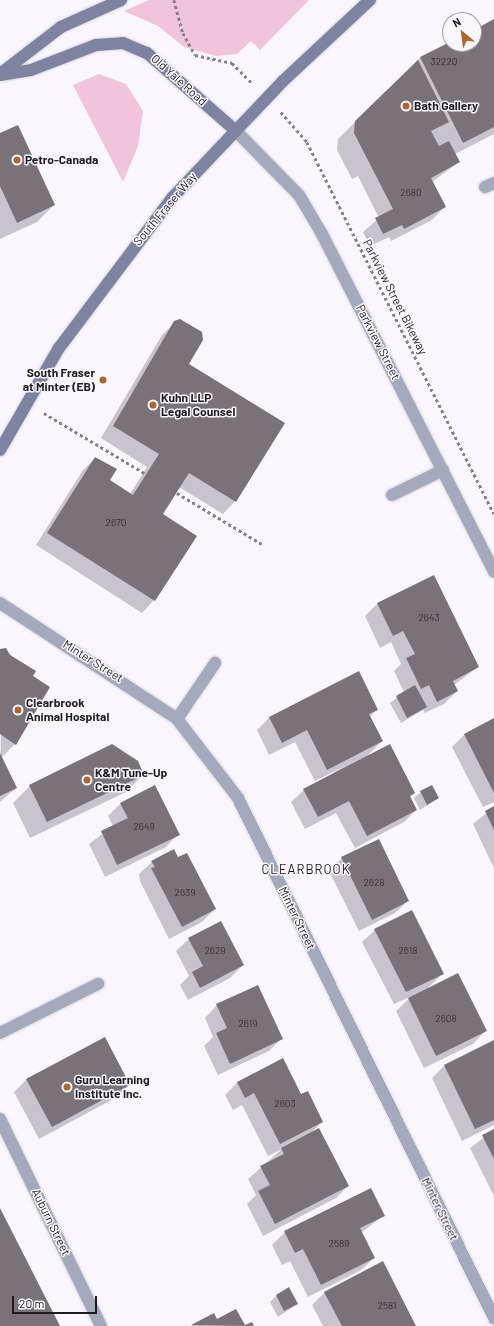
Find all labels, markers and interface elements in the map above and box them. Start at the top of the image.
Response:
north arrow [442,12,482,52]
text: N [450,14,463,29]
street label: Old Yale Road [148,51,210,109]
house number: 32220 [431,56,457,68]
place label: Bath Gallery [414,99,478,113]
marker: Bath Gallery [401,101,411,111]
place label: Petro-Canada [25,153,98,167]
marker: Petro-Canada [12,155,22,165]
street label: South Fraser Way [130,170,200,248]
house number: 2680 [400,187,422,199]
street label: Parkview Street Bikeway [360,237,430,357]
street label: Parkview Street [353,302,403,382]
place label: South Fraser at Minter (EB) [23,366,95,394]
marker: South Fraser at Minter (EB) [98,375,108,385]
place label: Kuhn LLP Legal Counsel [161,391,235,419]
marker: Kuhn LLP Legal Counsel [148,400,158,410]
house number: 2670 [106,517,126,529]
house number: 2643 [418,612,440,624]
street label: Minter Street [60,637,126,685]
place label: Clearbrook Animal Hospital [26,696,109,724]
marker: Clearbrook Animal Hospital [13,705,23,715]
place label: K&M Tune-Up Centre [95,766,167,794]
marker: K&M Tune-Up Centre [82,775,92,785]
house number: 2649 [133,821,155,833]
district label: CLEARBROOK [261,861,351,877]
house number: 2628 [363,877,385,889]
street label: Minter Street [276,884,318,952]
house number: 2639 [175,887,195,899]
house number: 2629 [204,945,226,957]
house number: 2618 [398,945,418,957]
house number: 2608 [435,1013,457,1025]
house number: 2619 [238,1018,258,1030]
place label: Guru Learning Institute Inc. [75,1073,150,1101]
marker: Guru Learning Institute Inc. [62,1082,72,1092]
house number: 2603 [274,1098,296,1110]
street label: Minter Street [419,1175,461,1243]
street label: Auburn Street [29,1186,73,1258]
house number: 2589 [329,1238,349,1250]
scale bar [14,1288,99,1314]
text: 20 m [19,1296,45,1310]
house number: 2581 [378,1300,396,1312]

